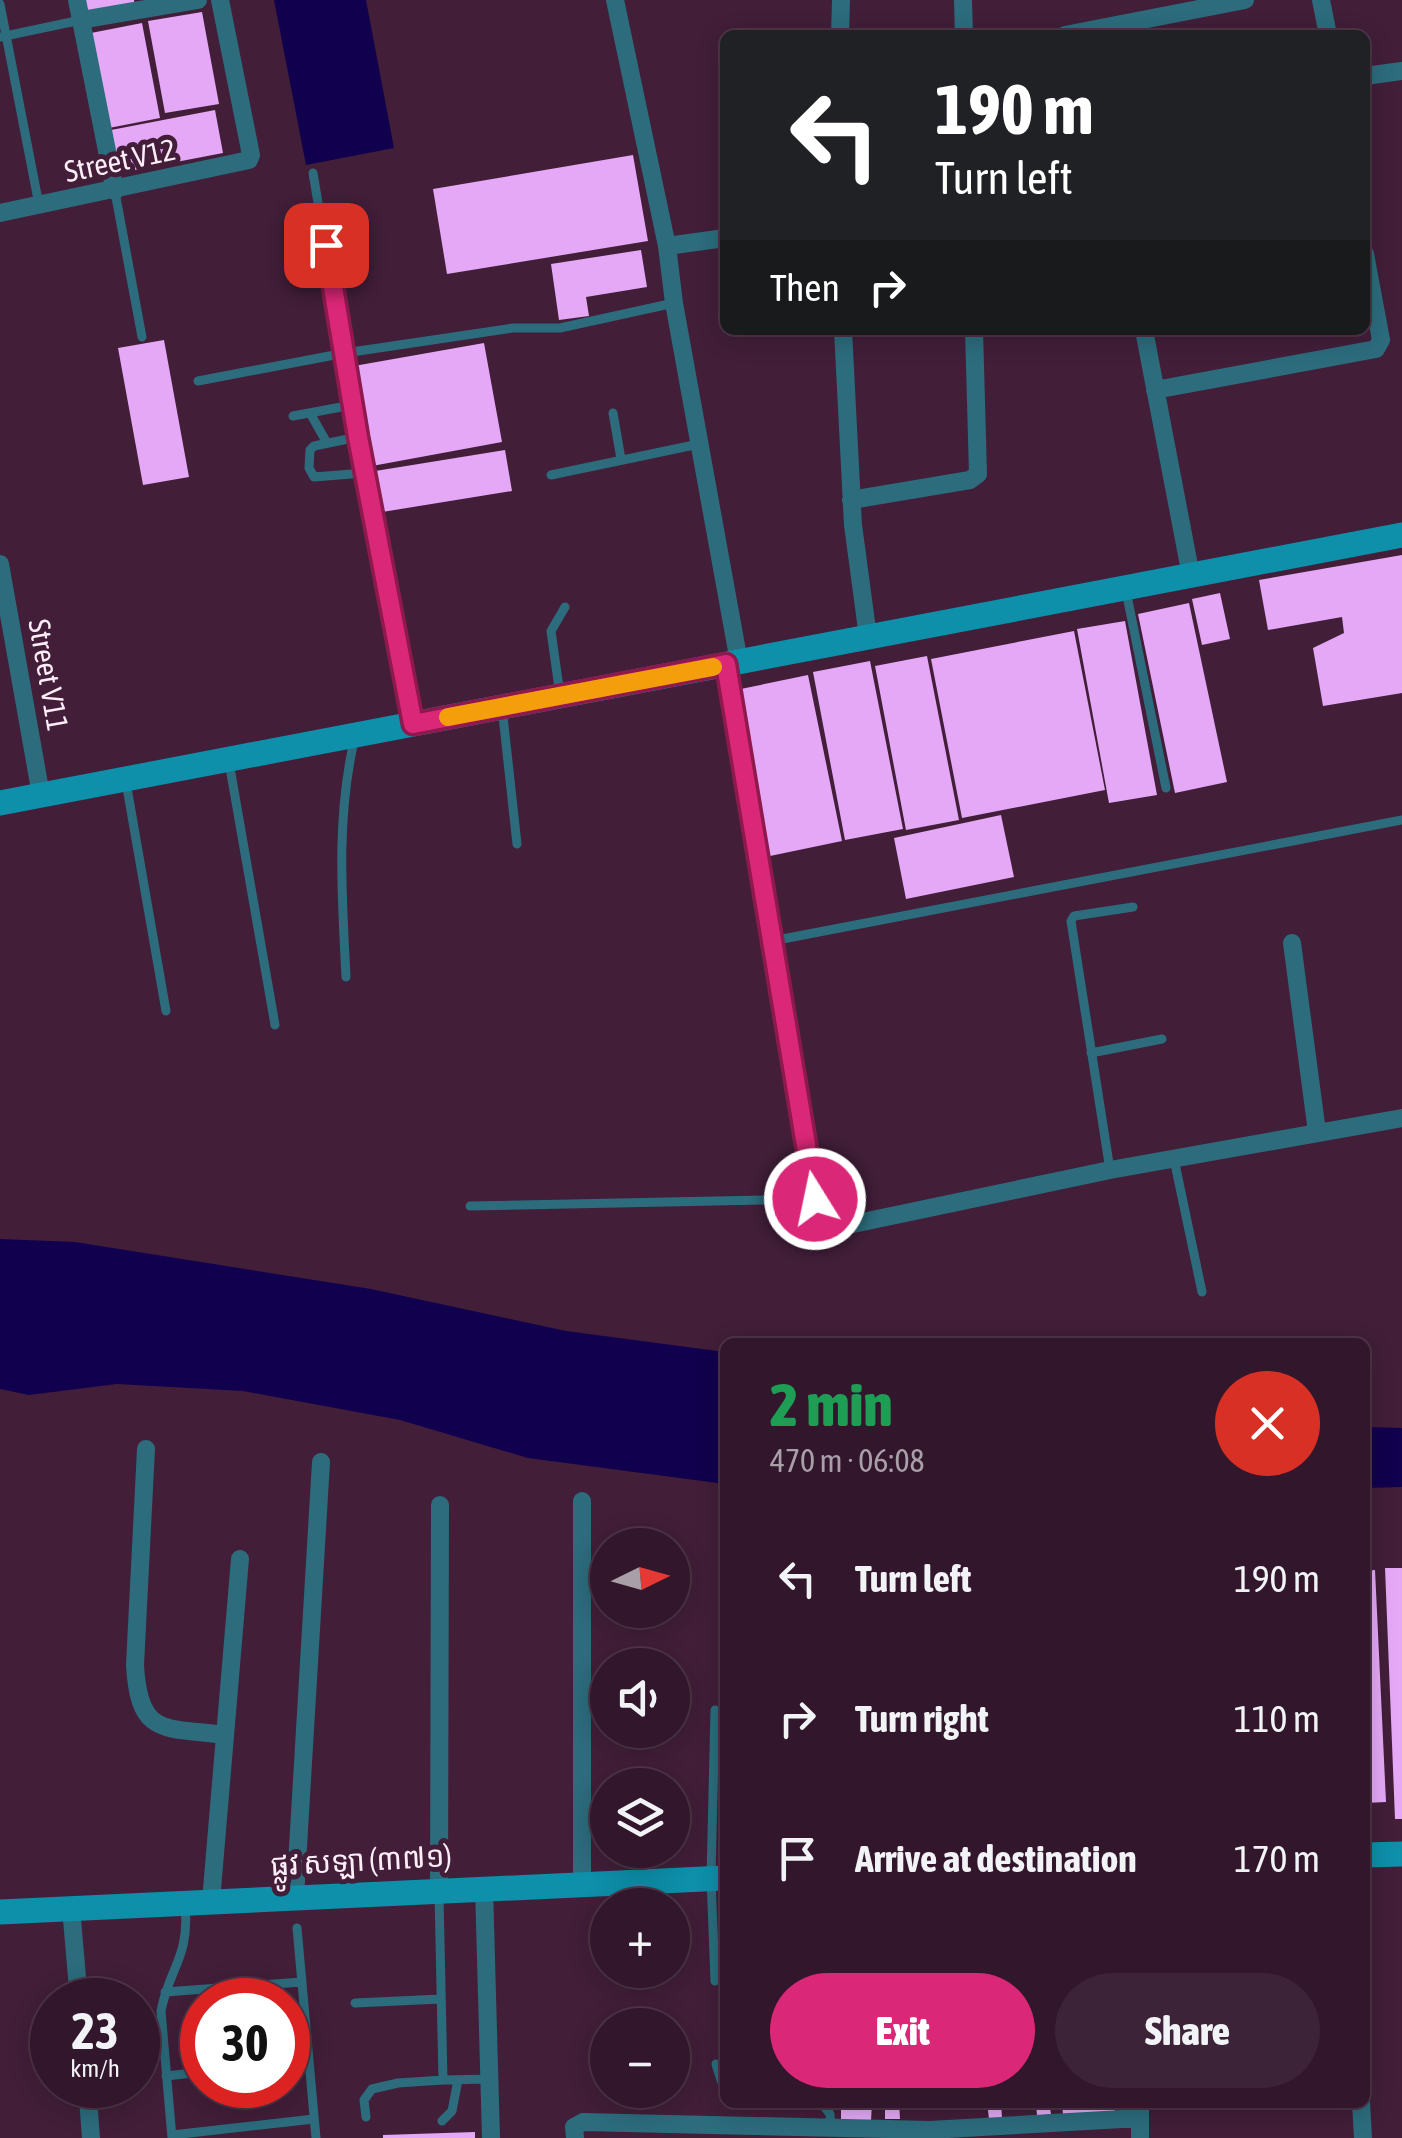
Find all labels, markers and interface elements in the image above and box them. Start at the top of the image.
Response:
text: 190 m [935,69,1094,149]
icon: left [770,70,900,200]
street label: Street V12 [61,132,179,188]
text: Turn left [935,152,1073,204]
pin [284,203,369,288]
icon: arrive [299,218,354,273]
icon: right [860,260,915,315]
text: Then [770,266,840,309]
street label: Street V11 [22,616,76,733]
position arrow [763,1147,867,1251]
text: 2 min [770,1370,893,1439]
button: close [1215,1371,1320,1476]
text: 470 m · 06:08 [770,1442,925,1479]
north arrow [590,1528,690,1628]
map controls [590,1528,690,2108]
icon: left [770,1551,825,1606]
text: Turn left [855,1557,971,1600]
text: 190 m [1234,1557,1320,1600]
button: sound [590,1648,690,1748]
icon: right [770,1691,825,1746]
text: Turn right [855,1697,989,1740]
text: 110 m [1234,1697,1320,1740]
button: layers [590,1768,690,1868]
icon: arrive [770,1831,825,1886]
text: Arrive at destination [855,1837,1137,1880]
text: 170 m [1234,1837,1320,1880]
street label: ផ្លូវ សឡា (៣៧១) [269,1838,453,1892]
button: + [590,1888,690,1988]
button: Exit [770,1973,1035,2088]
button: Share [1055,1973,1320,2088]
speed limit sign: 30 [180,1978,310,2108]
text: 23 [71,2002,118,2060]
button: − [590,2008,690,2108]
text: km/h [70,2054,120,2082]

